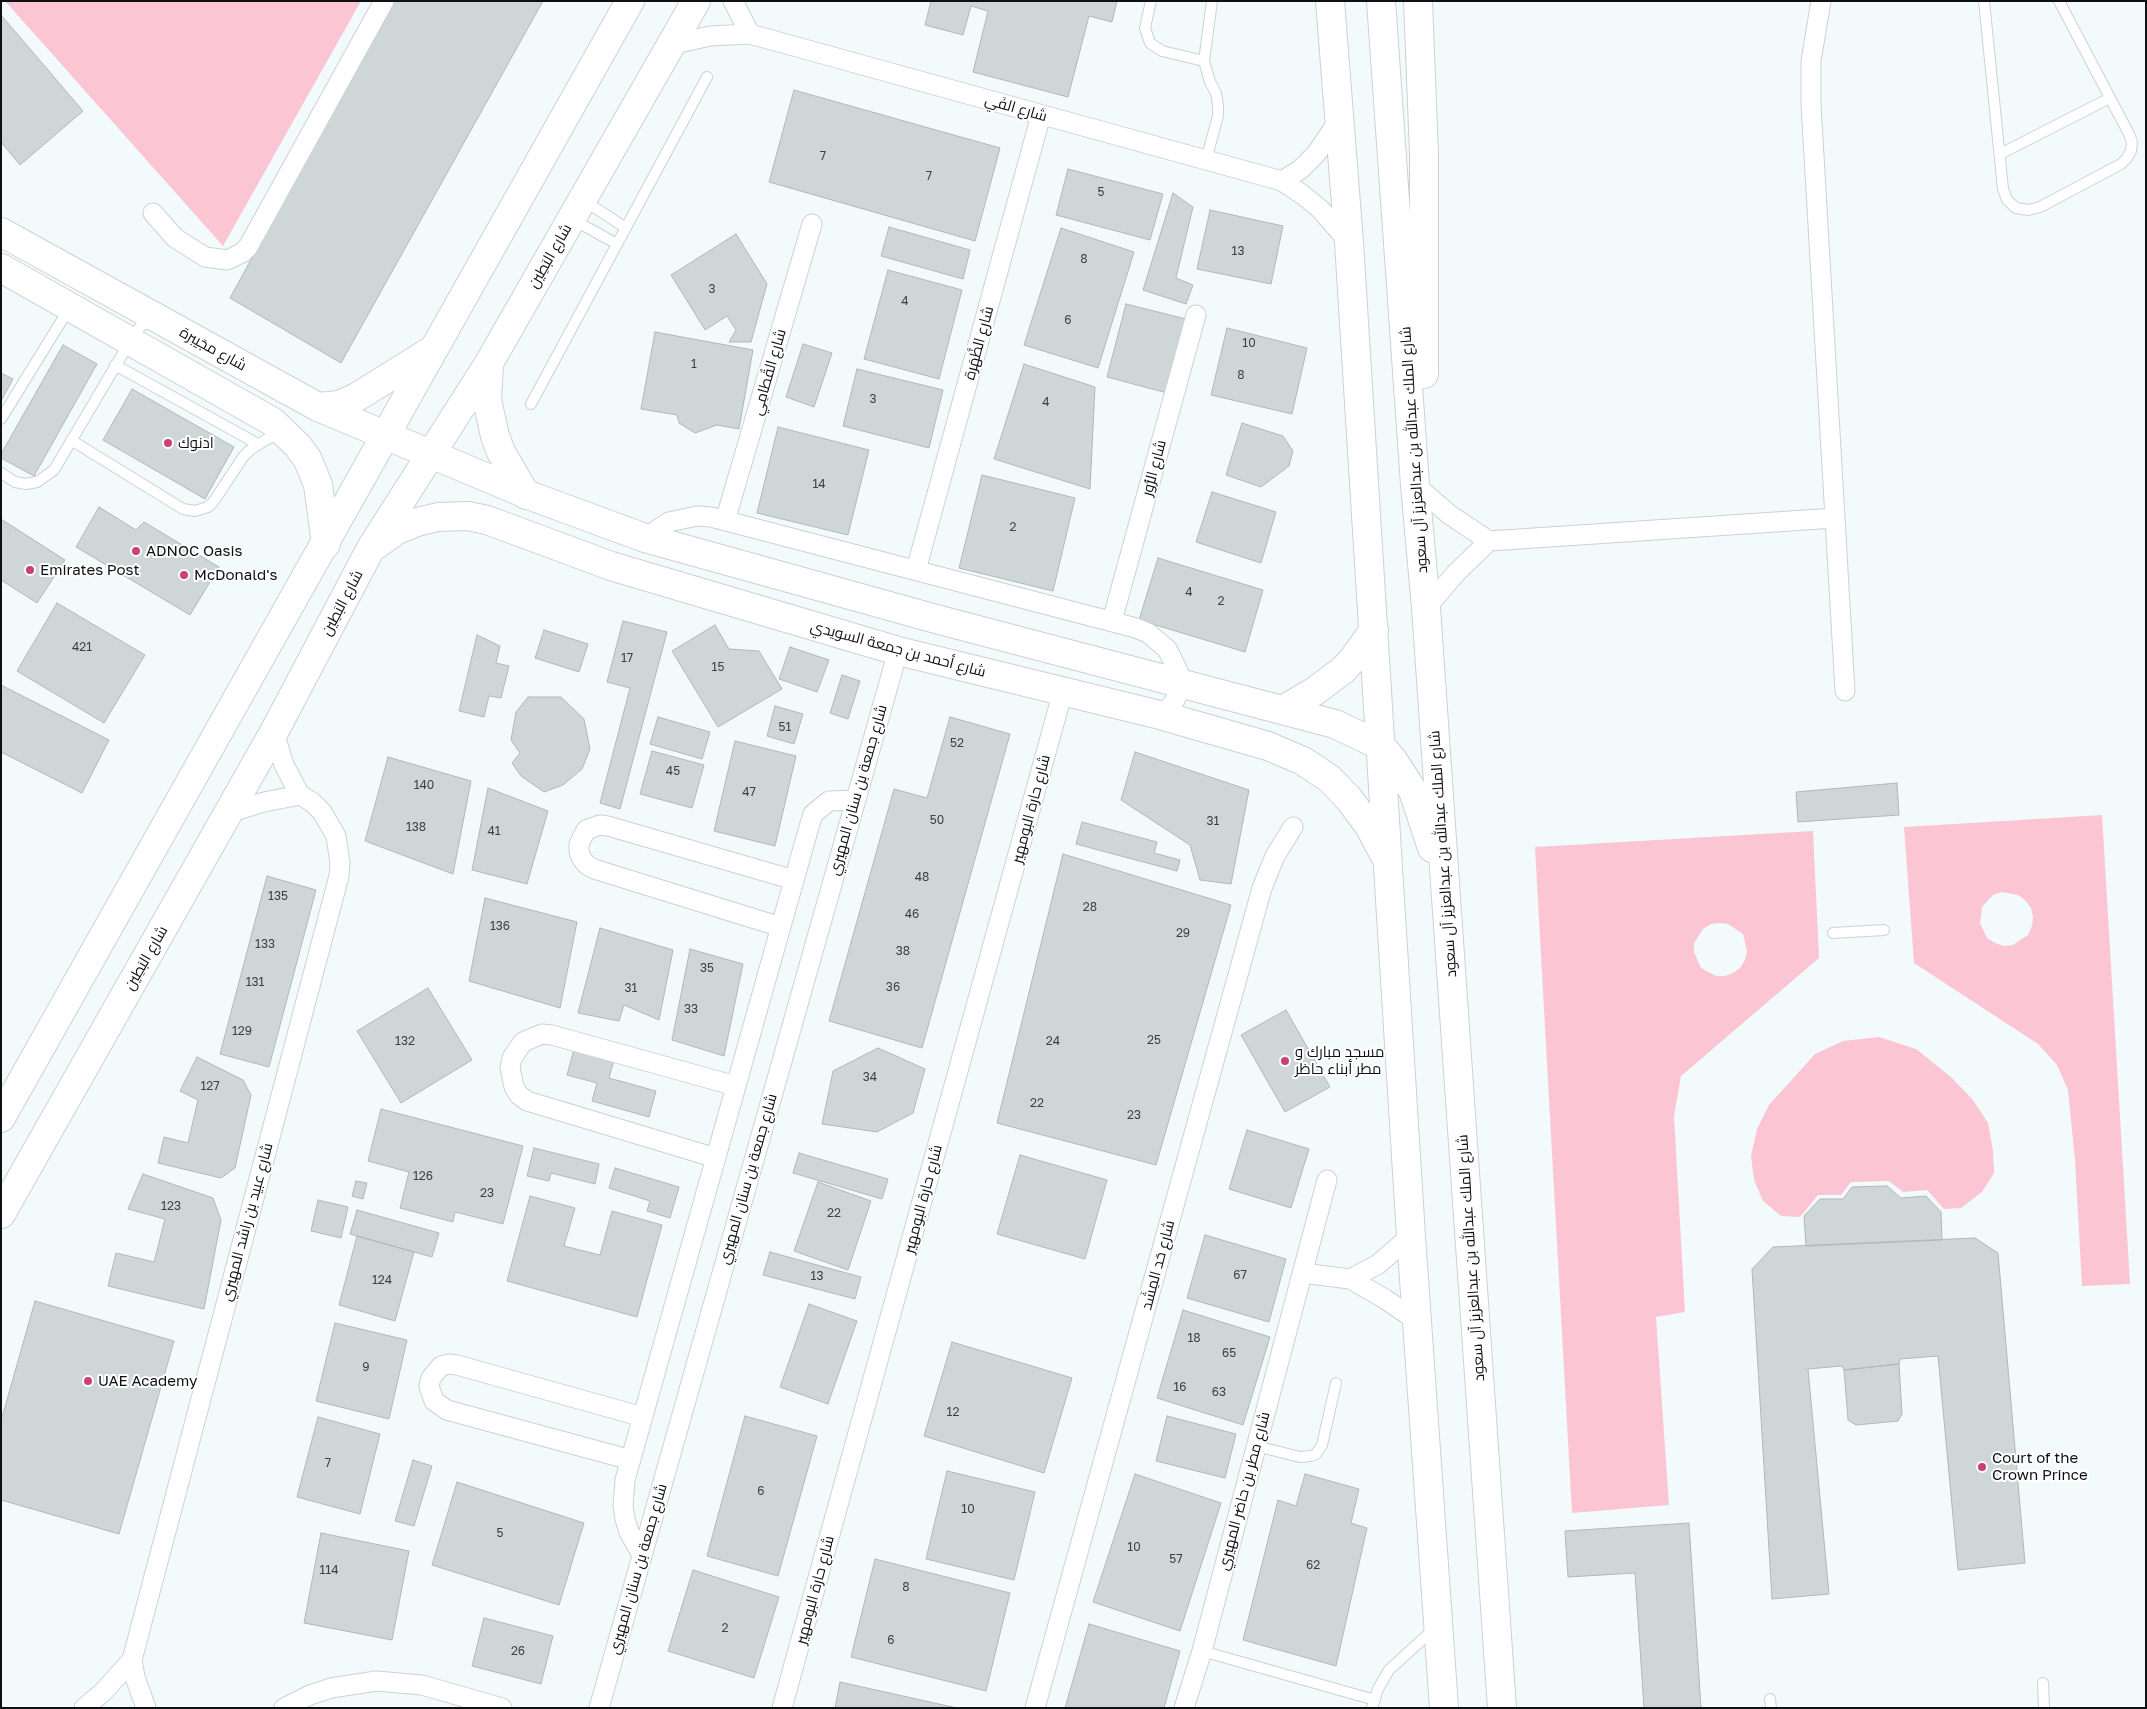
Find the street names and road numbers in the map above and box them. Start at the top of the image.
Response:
street label: شارع الفَي [983,91,1049,125]
street label: شارع البَطِين [524,221,576,291]
street label: شارع الظَّهَرة [961,304,997,382]
street label: شارع مجَيبرة [176,323,250,375]
street label: شارع الملك عبدالله بن عبدالعزيز آل سعود [1396,326,1432,574]
street label: شارع القُطامِي [748,327,790,417]
street label: شارع الزُّور [1138,438,1170,498]
street label: شارع البَطِين [317,567,367,639]
street label: شارع أحمد بن جمعة السويدي [808,617,988,681]
street label: شارع جمعة بن سنان المهيري [825,702,891,878]
street label: شارع الملك عبدالله بن عبدالعزيز آل سعود [1425,730,1461,978]
street label: شارع حارة البومهير [1008,753,1054,865]
street label: شارع البَطِين [120,923,172,993]
street label: شارع جمعة بن سنان المهيري [715,1091,781,1267]
street label: شارع الملك عبدالله بن عبدالعزيز آل سعود [1453,1134,1489,1382]
street label: شارع عبيد بن راشد المهيري [217,1141,277,1303]
street label: شارع حارة البومهير [900,1143,946,1255]
street label: شارع حَد المِشَد [1137,1218,1179,1312]
street label: شارع مطر بن حاضر المهيري [1214,1410,1274,1572]
street label: شارع جمعة بن سنان المهيري [605,1481,671,1657]
street label: شارع حارة البومهير [792,1534,838,1646]

